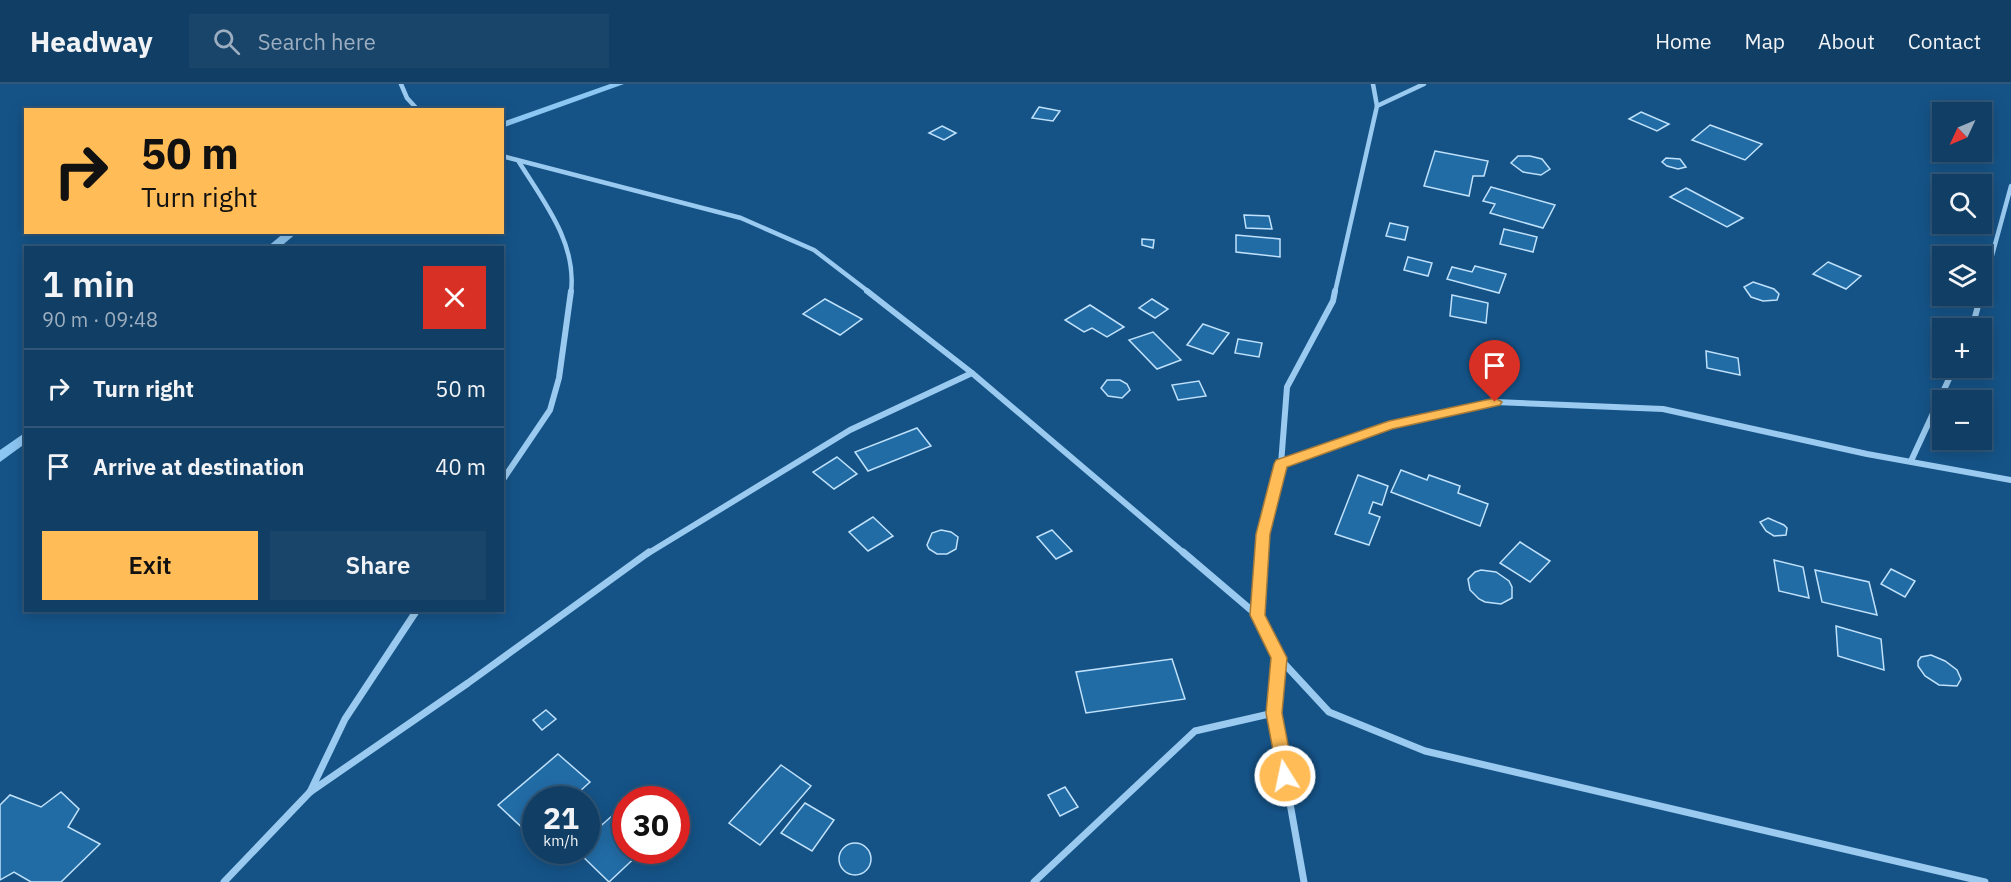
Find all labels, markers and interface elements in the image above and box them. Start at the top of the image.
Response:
search box [189,14,609,68]
text: Headway [30,23,153,60]
icon: search [210,25,243,58]
text: Search here [258,27,376,56]
text: Home [1655,27,1712,55]
text: Map [1745,27,1785,55]
text: About [1818,27,1875,55]
text: Contact [1908,27,1981,55]
north arrow [1932,102,1992,162]
map controls [1932,102,1992,450]
text: 50 m [141,126,239,181]
icon: right [42,132,120,210]
button: search [1932,174,1992,234]
text: Turn right [141,179,258,214]
button: layers [1932,246,1992,306]
text: 1 min [42,260,135,307]
button: close [423,266,486,329]
text: 90 m · 09:48 [42,306,158,333]
button: + [1932,318,1992,378]
pin [1469,340,1520,402]
icon: arrive [1478,349,1511,382]
icon: right [42,372,75,405]
text: Turn right [93,374,194,403]
text: 50 m [435,374,486,403]
button: − [1932,390,1992,450]
icon: arrive [42,450,75,483]
text: Arrive at destination [93,452,304,481]
text: 40 m [435,452,486,481]
button: Exit [42,531,258,600]
button: Share [270,531,486,600]
position arrow [1253,744,1317,808]
speed limit sign: 30 [612,786,690,864]
text: 21 [543,798,579,837]
text: km/h [543,831,579,850]

